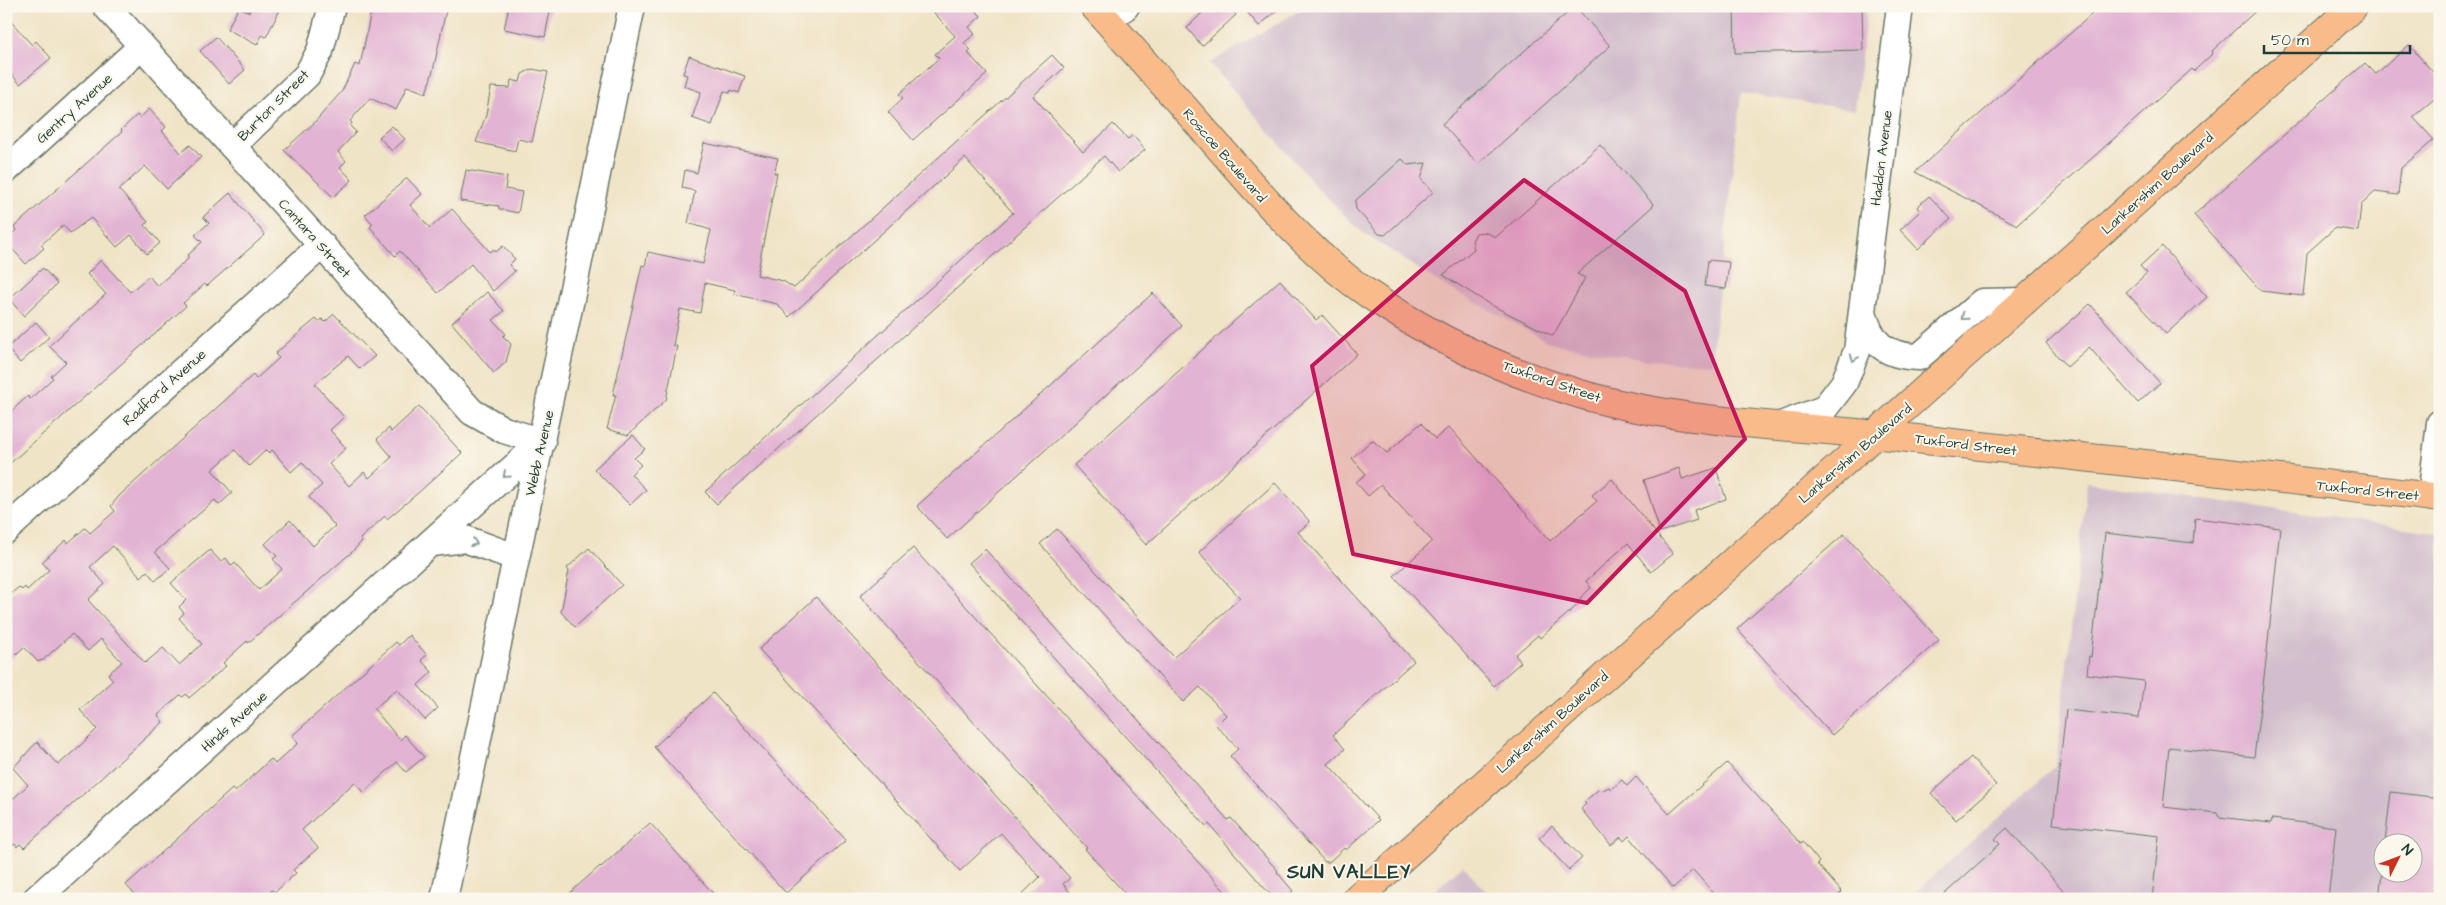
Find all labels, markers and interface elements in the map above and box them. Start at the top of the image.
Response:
scale bar [2264,22,2410,54]
text: 50 m [2271,30,2309,51]
street label: Burton Street [233,65,314,146]
street label: Gentry Avenue [32,69,118,148]
street label: Roscoe Boulevard [1178,104,1271,207]
street label: Haddon Avenue [1866,109,1898,207]
street label: Lankershim Boulevard [2097,128,2218,239]
street label: Cantara Street [273,195,356,283]
one-way arrow [1961,311,1970,320]
street label: Radford Avenue [118,344,211,431]
one-way arrow [1850,353,1860,362]
street label: Tuxford Street [1500,356,1604,408]
street label: Lankershim Boulevard [1795,399,1917,509]
street label: Webb Avenue [520,408,560,498]
street label: Tuxford Street [1914,429,2018,461]
one-way arrow [502,469,511,478]
street label: Tuxford Street [2316,476,2420,506]
one-way arrow [469,537,478,547]
street label: Lankershim Boulevard [1492,667,1613,778]
street label: Hinds Avenue [197,686,272,757]
north arrow [2374,832,2424,882]
text: N [2397,840,2417,860]
district label: SUN VALLEY [1286,859,1411,886]

